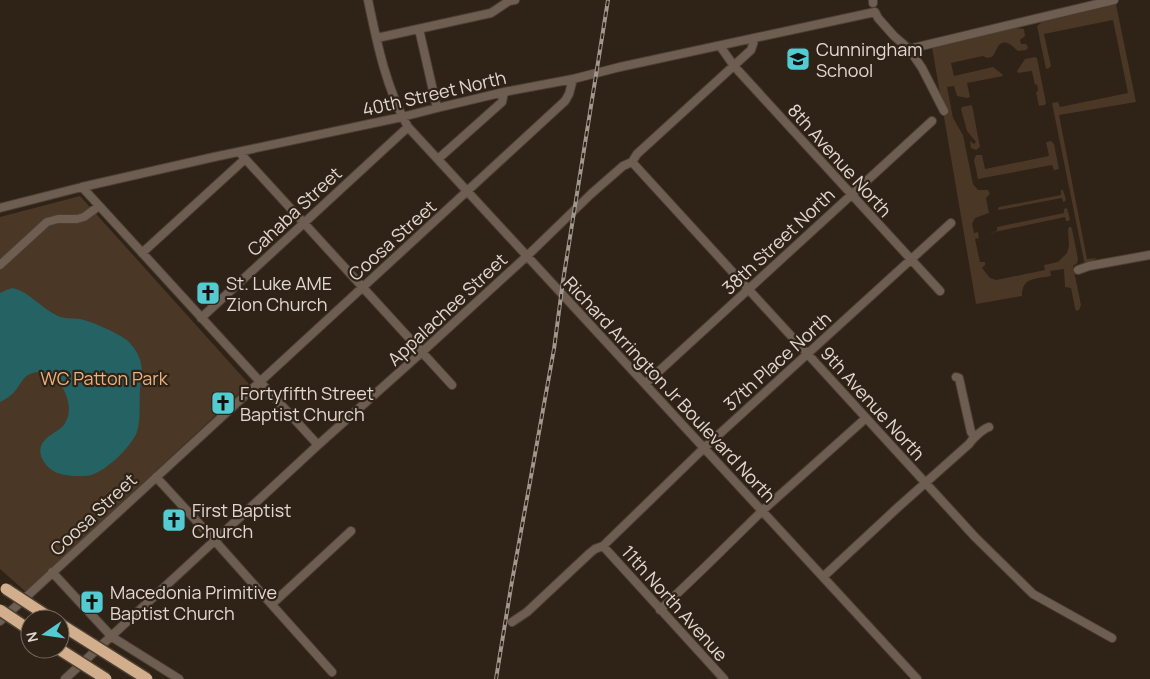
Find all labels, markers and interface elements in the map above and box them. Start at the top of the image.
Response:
place label: Cunningham School [816,37,922,82]
school or university icon: Cunningham School [785,46,811,72]
street label: 40th Street North [360,65,508,121]
street label: 8th Avenue North [783,98,897,222]
street label: Cahaba Street [242,161,346,261]
street label: 38th Street North [717,183,839,299]
street label: Coosa Street [343,194,441,286]
street label: Appalachee Street [382,247,512,371]
place label: St. Luke AME Zion Church [226,271,332,316]
street label: Richard Arrington Jr Boulevard North [559,271,781,507]
church icon: St. Luke AME Zion Church [195,280,221,306]
street label: 37th Place North [718,306,836,416]
street label: 9th Avenue North [815,341,931,465]
park label: WC Patton Park [40,366,169,390]
place label: Fortyfifth Street Baptist Church [240,381,374,426]
church icon: Fortyfifth Street Baptist Church [210,390,236,416]
street label: Coosa Street [45,468,141,560]
place label: First Baptist Church [192,498,291,543]
church icon: First Baptist Church [161,507,187,533]
street label: 11th North Avenue [617,540,733,666]
place label: Macedonia Primitive Baptist Church [110,580,277,625]
church icon: Macedonia Primitive Baptist Church [79,589,105,615]
north arrow [20,609,70,659]
text: N [21,630,42,644]

